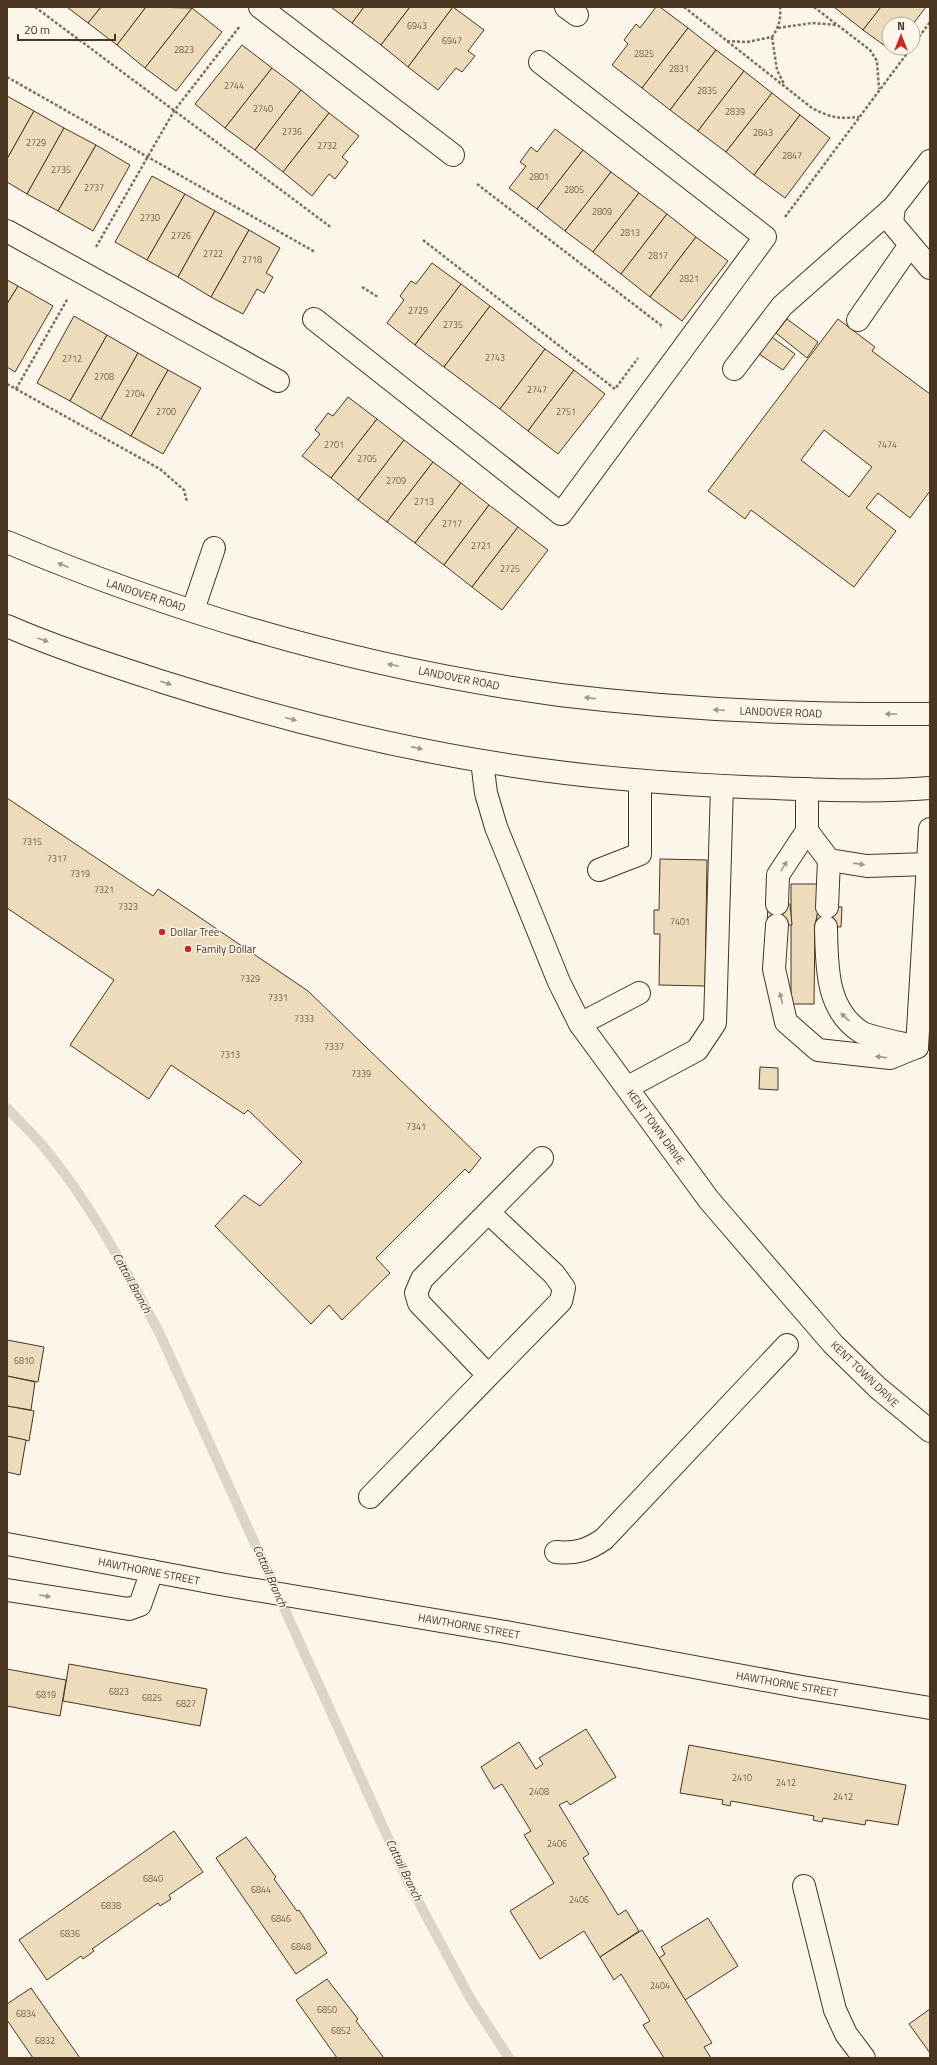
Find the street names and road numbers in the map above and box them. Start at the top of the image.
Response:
street label: LANDOVER ROAD [104,575,188,615]
street label: LANDOVER ROAD [417,662,501,694]
street label: LANDOVER ROAD [739,703,823,721]
street label: KENT TOWN DRIVE [623,1086,689,1168]
street label: KENT TOWN DRIVE [827,1337,903,1411]
street label: HAWTHORNE STREET [97,1553,201,1589]
street label: HAWTHORNE STREET [417,1609,521,1643]
street label: HAWTHORNE STREET [735,1667,839,1701]

